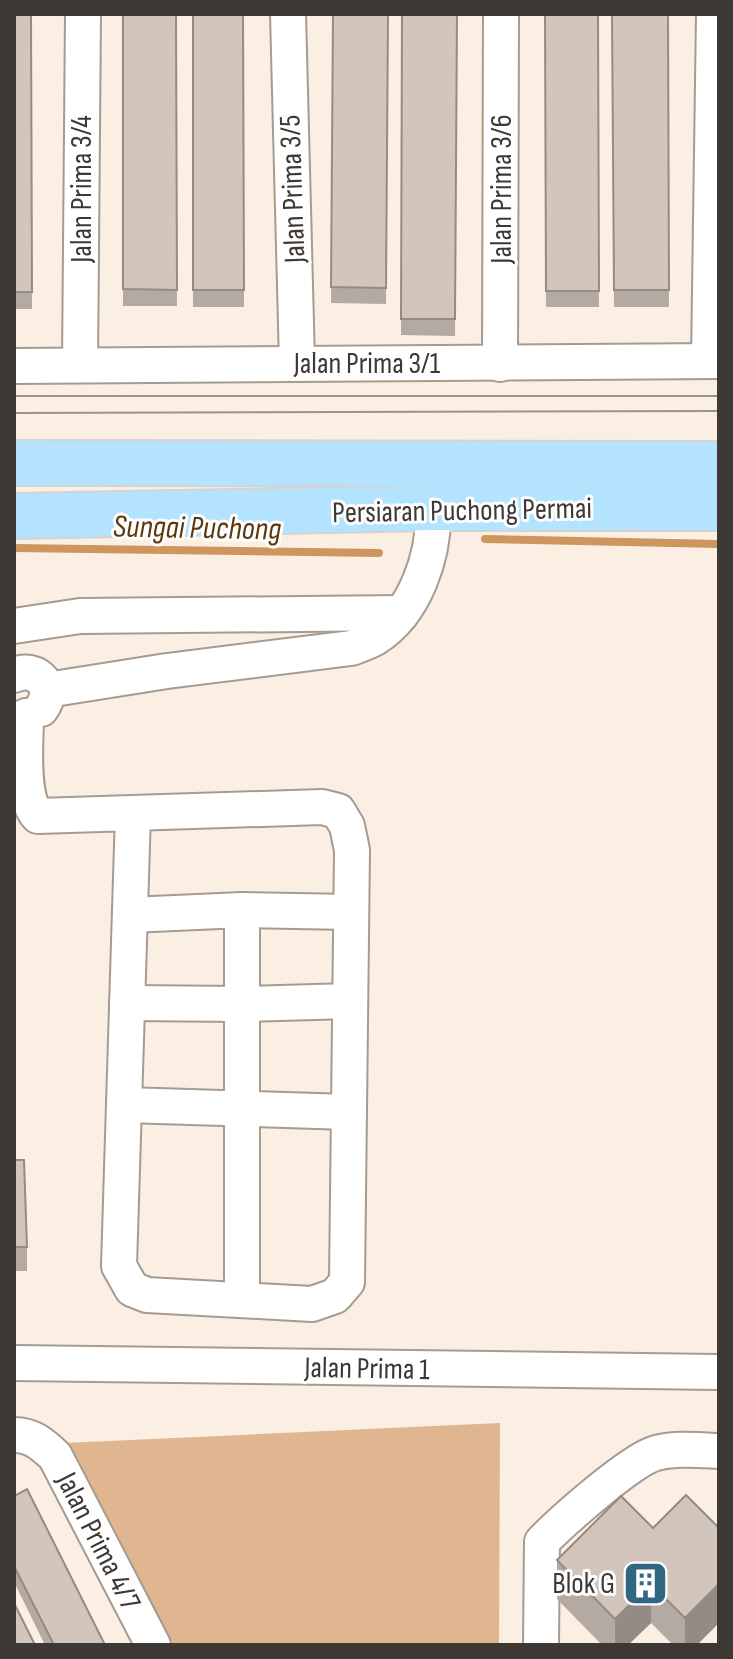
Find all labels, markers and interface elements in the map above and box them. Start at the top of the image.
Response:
street label: Jalan Prima 3/5 [272,114,314,265]
street label: Jalan Prima 3/6 [484,114,520,265]
street label: Jalan Prima 3/4 [64,115,100,264]
street label: Jalan Prima 3/1 [293,346,441,382]
street label: Persiaran Puchong Permai [332,491,592,531]
water label: Sungai Puchong [112,508,281,549]
street label: Jalan Prima 1 [303,1350,430,1388]
street label: Jalan Prima 4/7 [48,1466,148,1616]
building icon: Blok G [622,1559,670,1607]
place label: Blok G [552,1566,615,1602]

